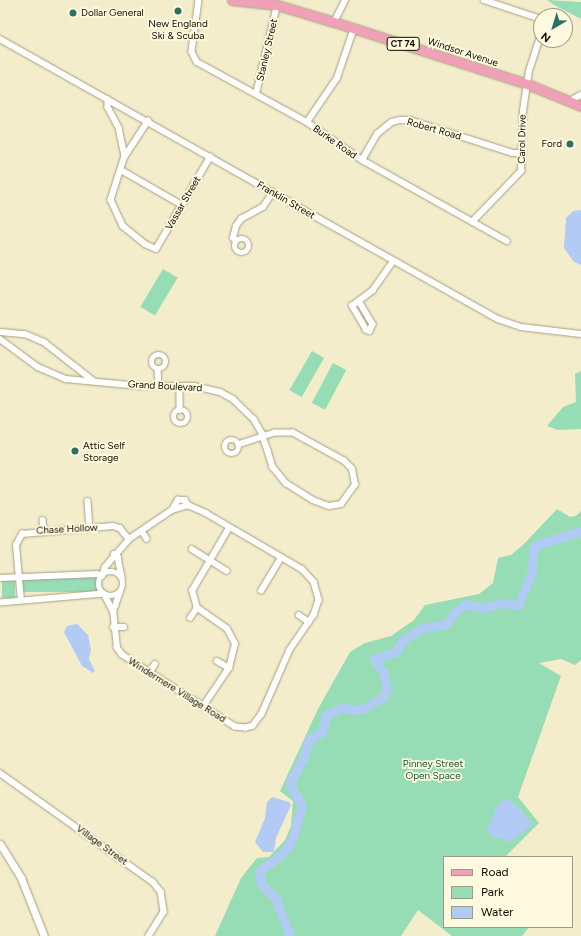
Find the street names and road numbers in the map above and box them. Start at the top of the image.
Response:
street label: Stanley Street [254,18,280,82]
street label: Windsor Avenue [426,35,500,69]
road number: CT 74 [386,37,420,51]
street label: Carol Drive [516,114,528,164]
street label: Robert Road [405,116,463,142]
street label: Burke Road [311,123,359,161]
street label: Vassar Street [163,174,203,232]
street label: Franklin Street [255,179,317,221]
street label: Grand Boulevard [128,378,202,394]
street label: Chase Hollow [36,521,98,537]
street label: Windermere Village Road [126,655,228,725]
street label: Village Street [74,822,130,868]

